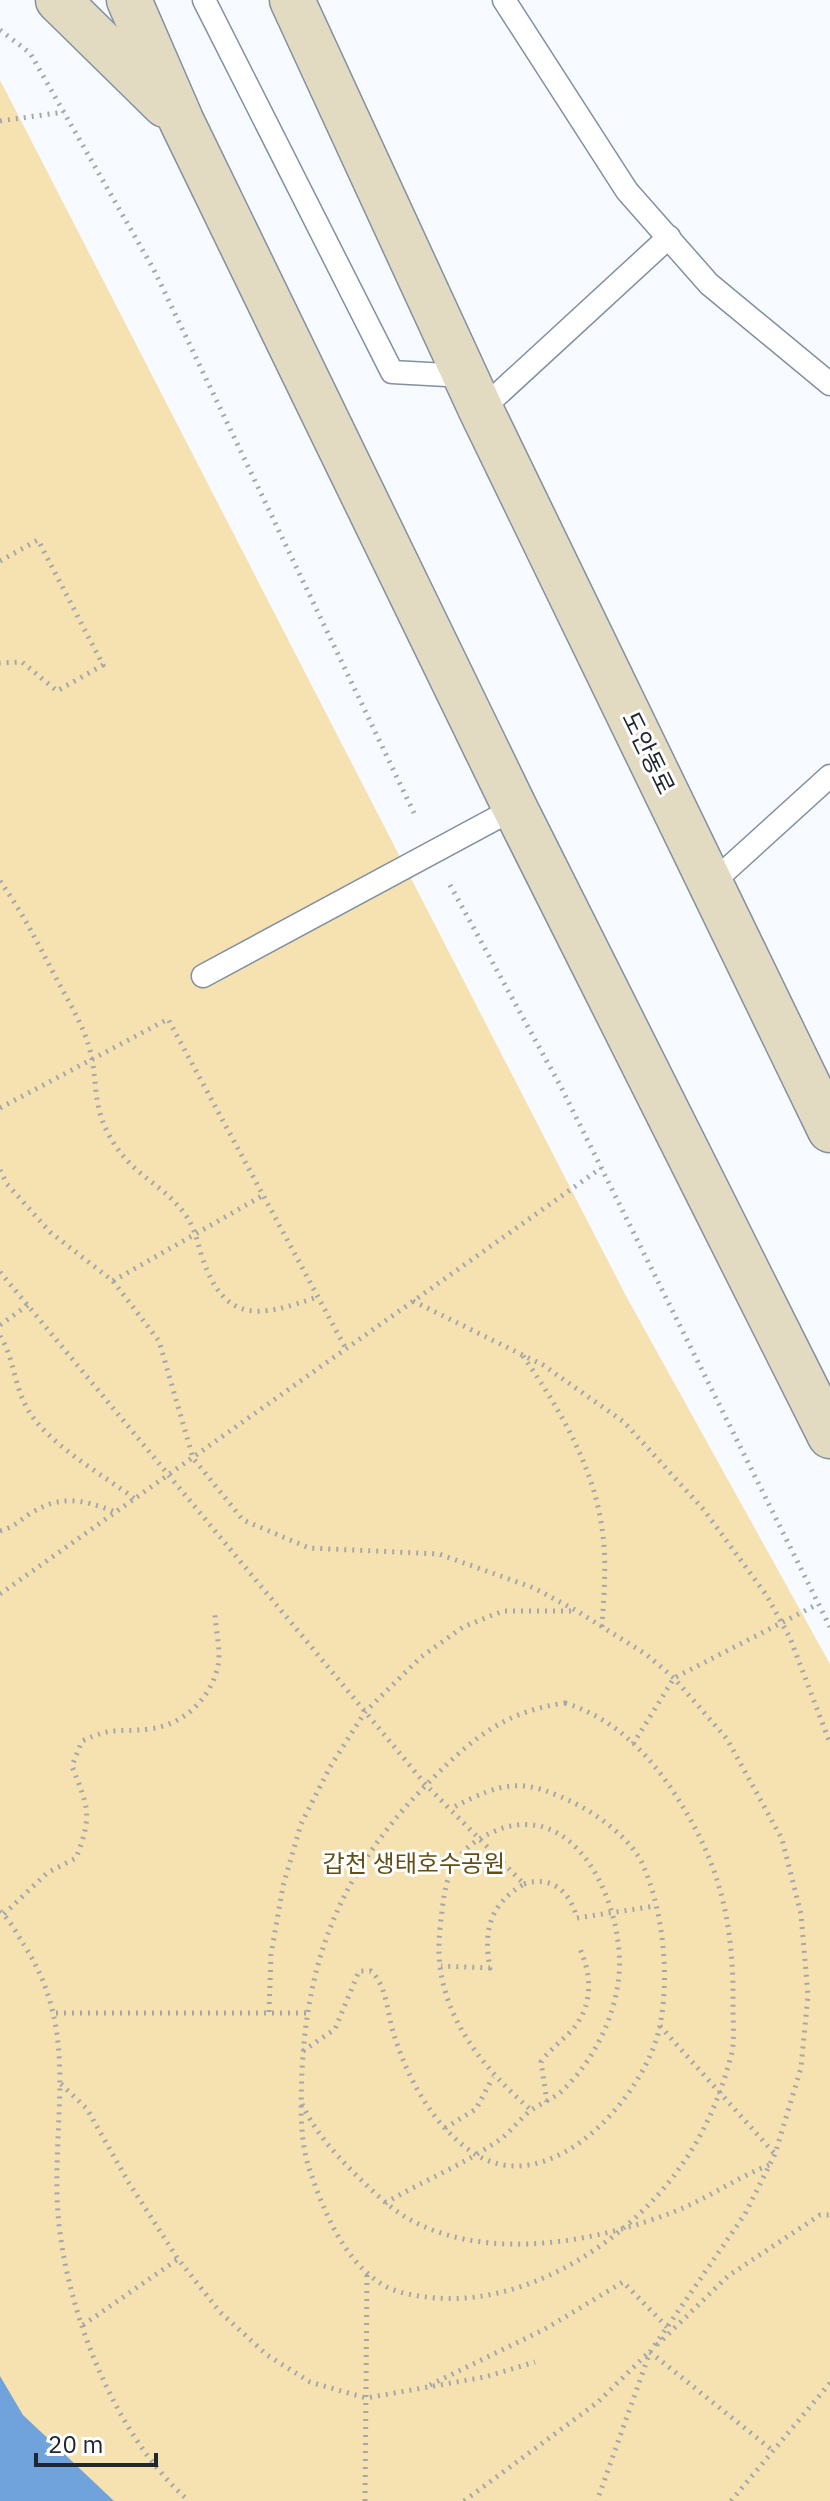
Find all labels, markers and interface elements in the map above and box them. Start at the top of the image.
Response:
street label: 도안동로 [615,706,683,799]
park label: 갑천 생태호수공원 [323,1847,505,1879]
scale bar [36,2417,156,2467]
text: 20 m [48,2428,103,2460]

